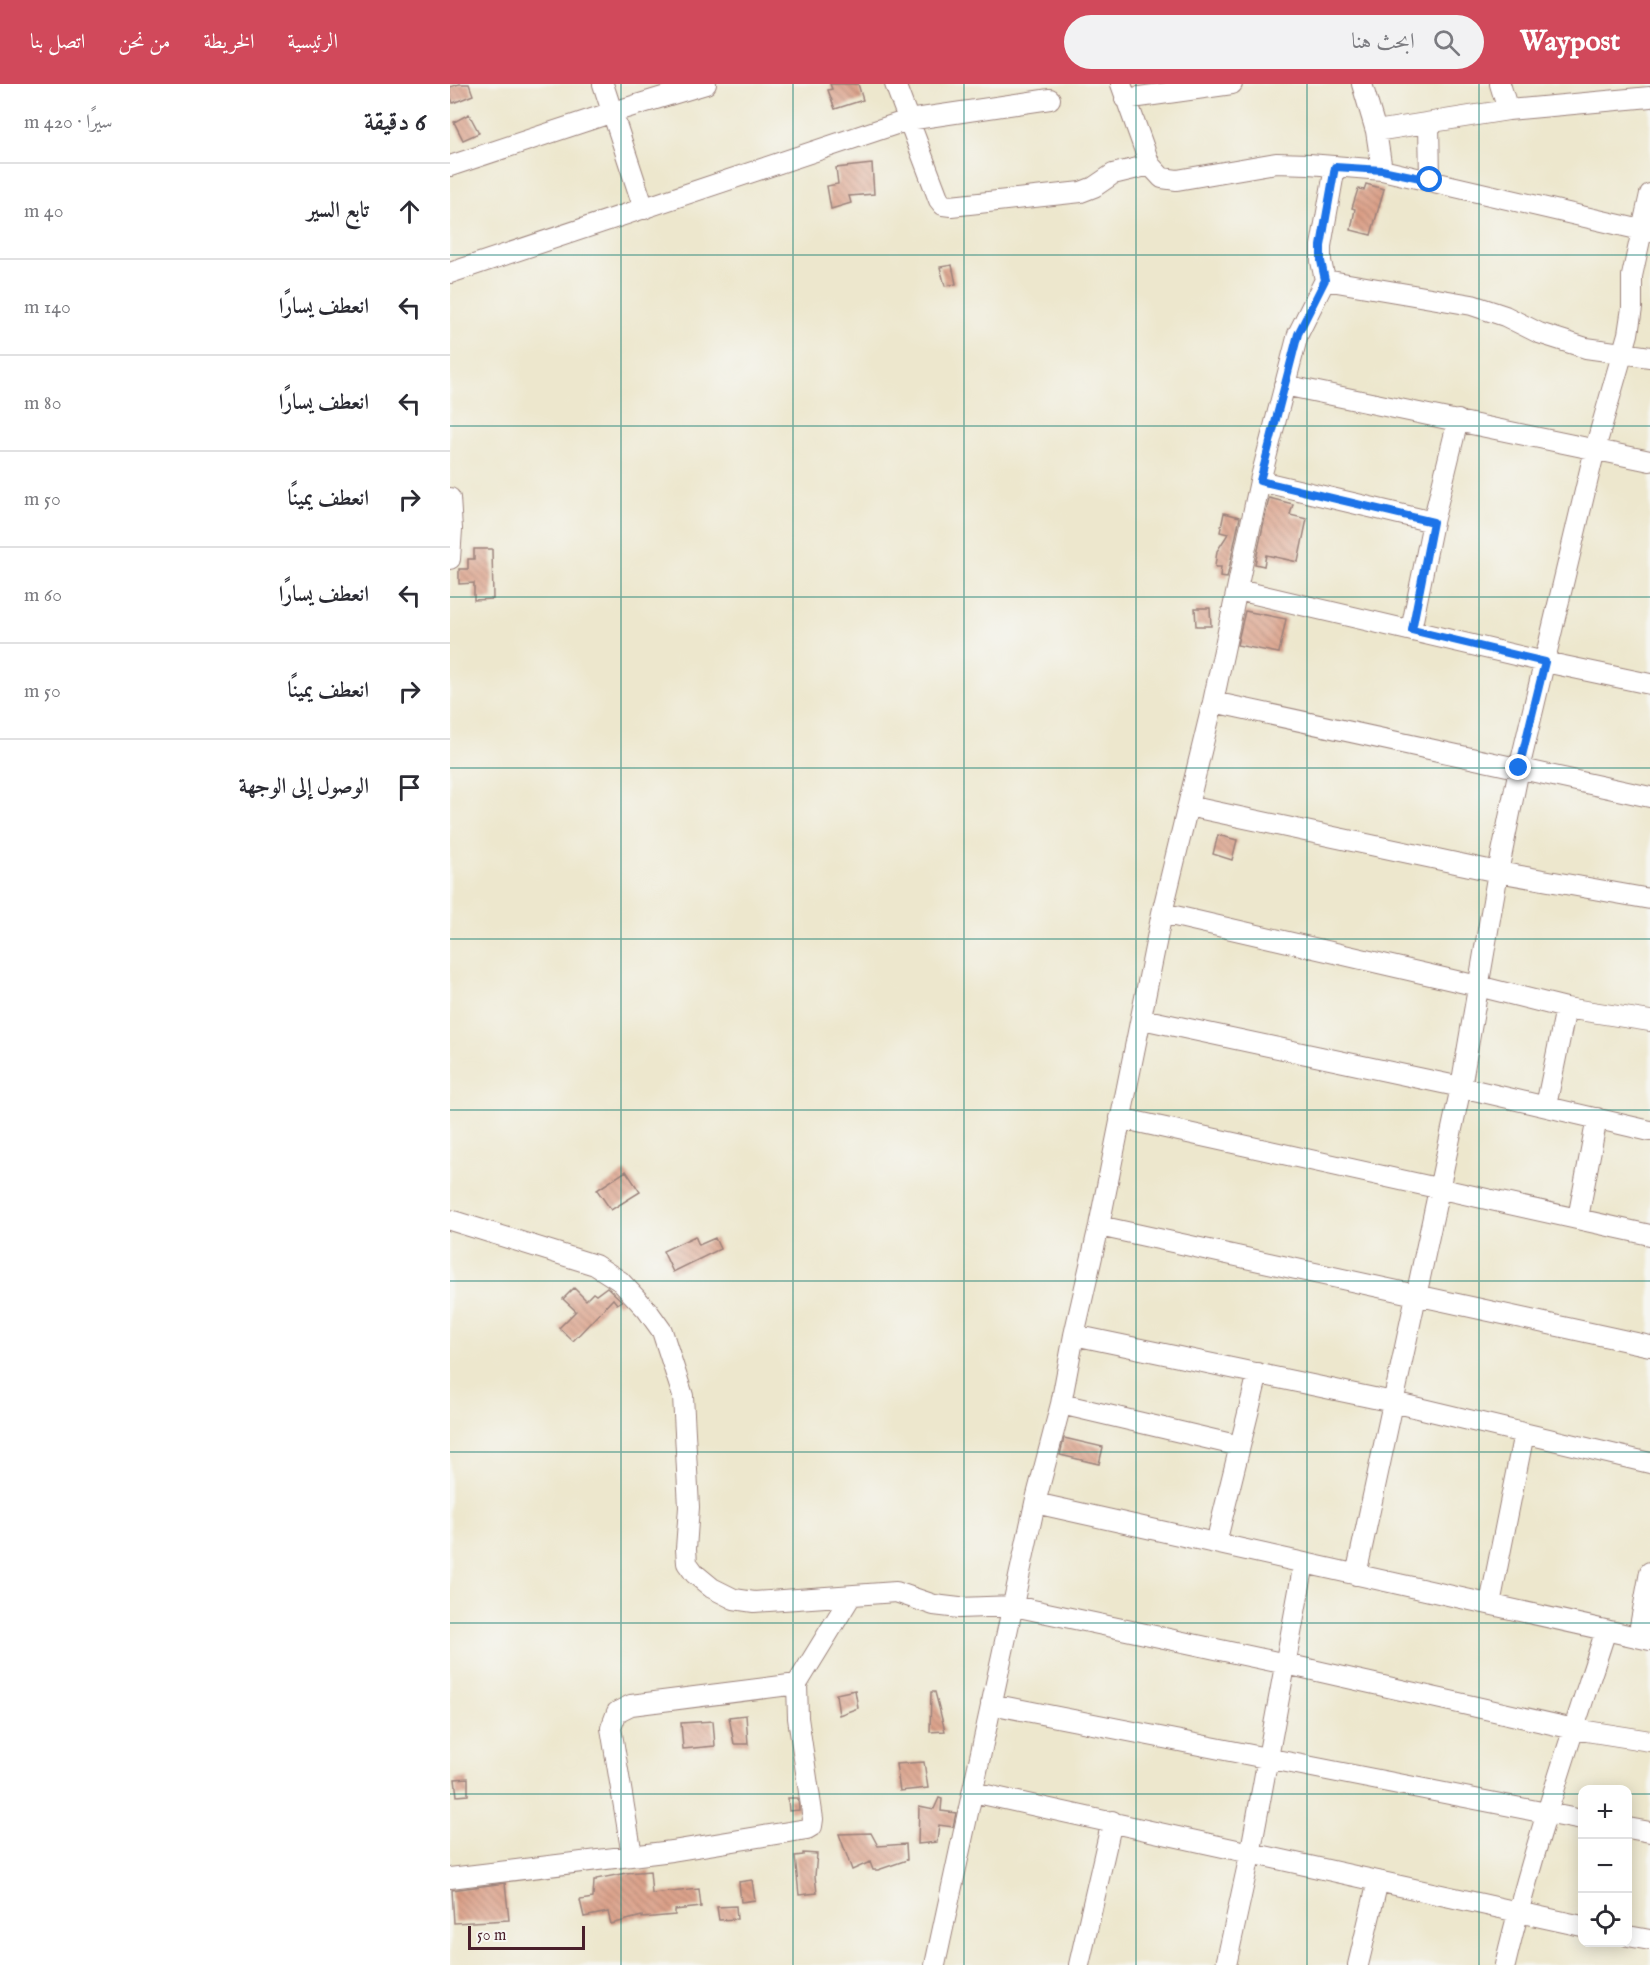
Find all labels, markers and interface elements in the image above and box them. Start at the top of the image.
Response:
search box [1064,15,1484,69]
text: Waypost [1520,25,1620,60]
icon: search [1430,26,1463,59]
text: ابحث هنا [1351,28,1415,56]
text: اتصل بنا [30,29,85,56]
text: من نحن [118,29,170,56]
text: الخريطة [203,29,255,56]
text: الرئيسية [288,29,338,56]
text: 6 دقيقة [364,106,426,139]
text: سيرًا · 420 m [24,110,113,135]
route start [1416,166,1442,192]
icon: ahead [393,195,426,228]
text: تابع السير [307,197,369,225]
text: 40 m [24,199,63,224]
icon: left [393,291,426,324]
text: انعطف يسارًا [279,293,369,321]
text: 140 m [24,295,71,320]
icon: left [393,387,426,420]
text: انعطف يسارًا [279,389,369,417]
text: 80 m [24,391,62,416]
icon: right [393,483,426,516]
text: انعطف يمينًا [288,485,369,513]
text: 50 m [24,487,61,512]
icon: left [393,579,426,612]
text: انعطف يسارًا [279,581,369,609]
text: 60 m [24,583,62,608]
icon: right [393,675,426,708]
text: انعطف يمينًا [288,677,369,705]
text: 50 m [24,679,61,704]
route end [1505,754,1531,780]
icon: arrive [393,771,426,804]
text: الوصول إلى الوجهة [239,773,369,801]
map controls [1578,1785,1632,1947]
button: + [1578,1785,1632,1839]
button: − [1578,1839,1632,1893]
button: locate [1578,1893,1632,1947]
scale bar [468,1923,585,1950]
text: 50 m [477,1926,506,1946]

